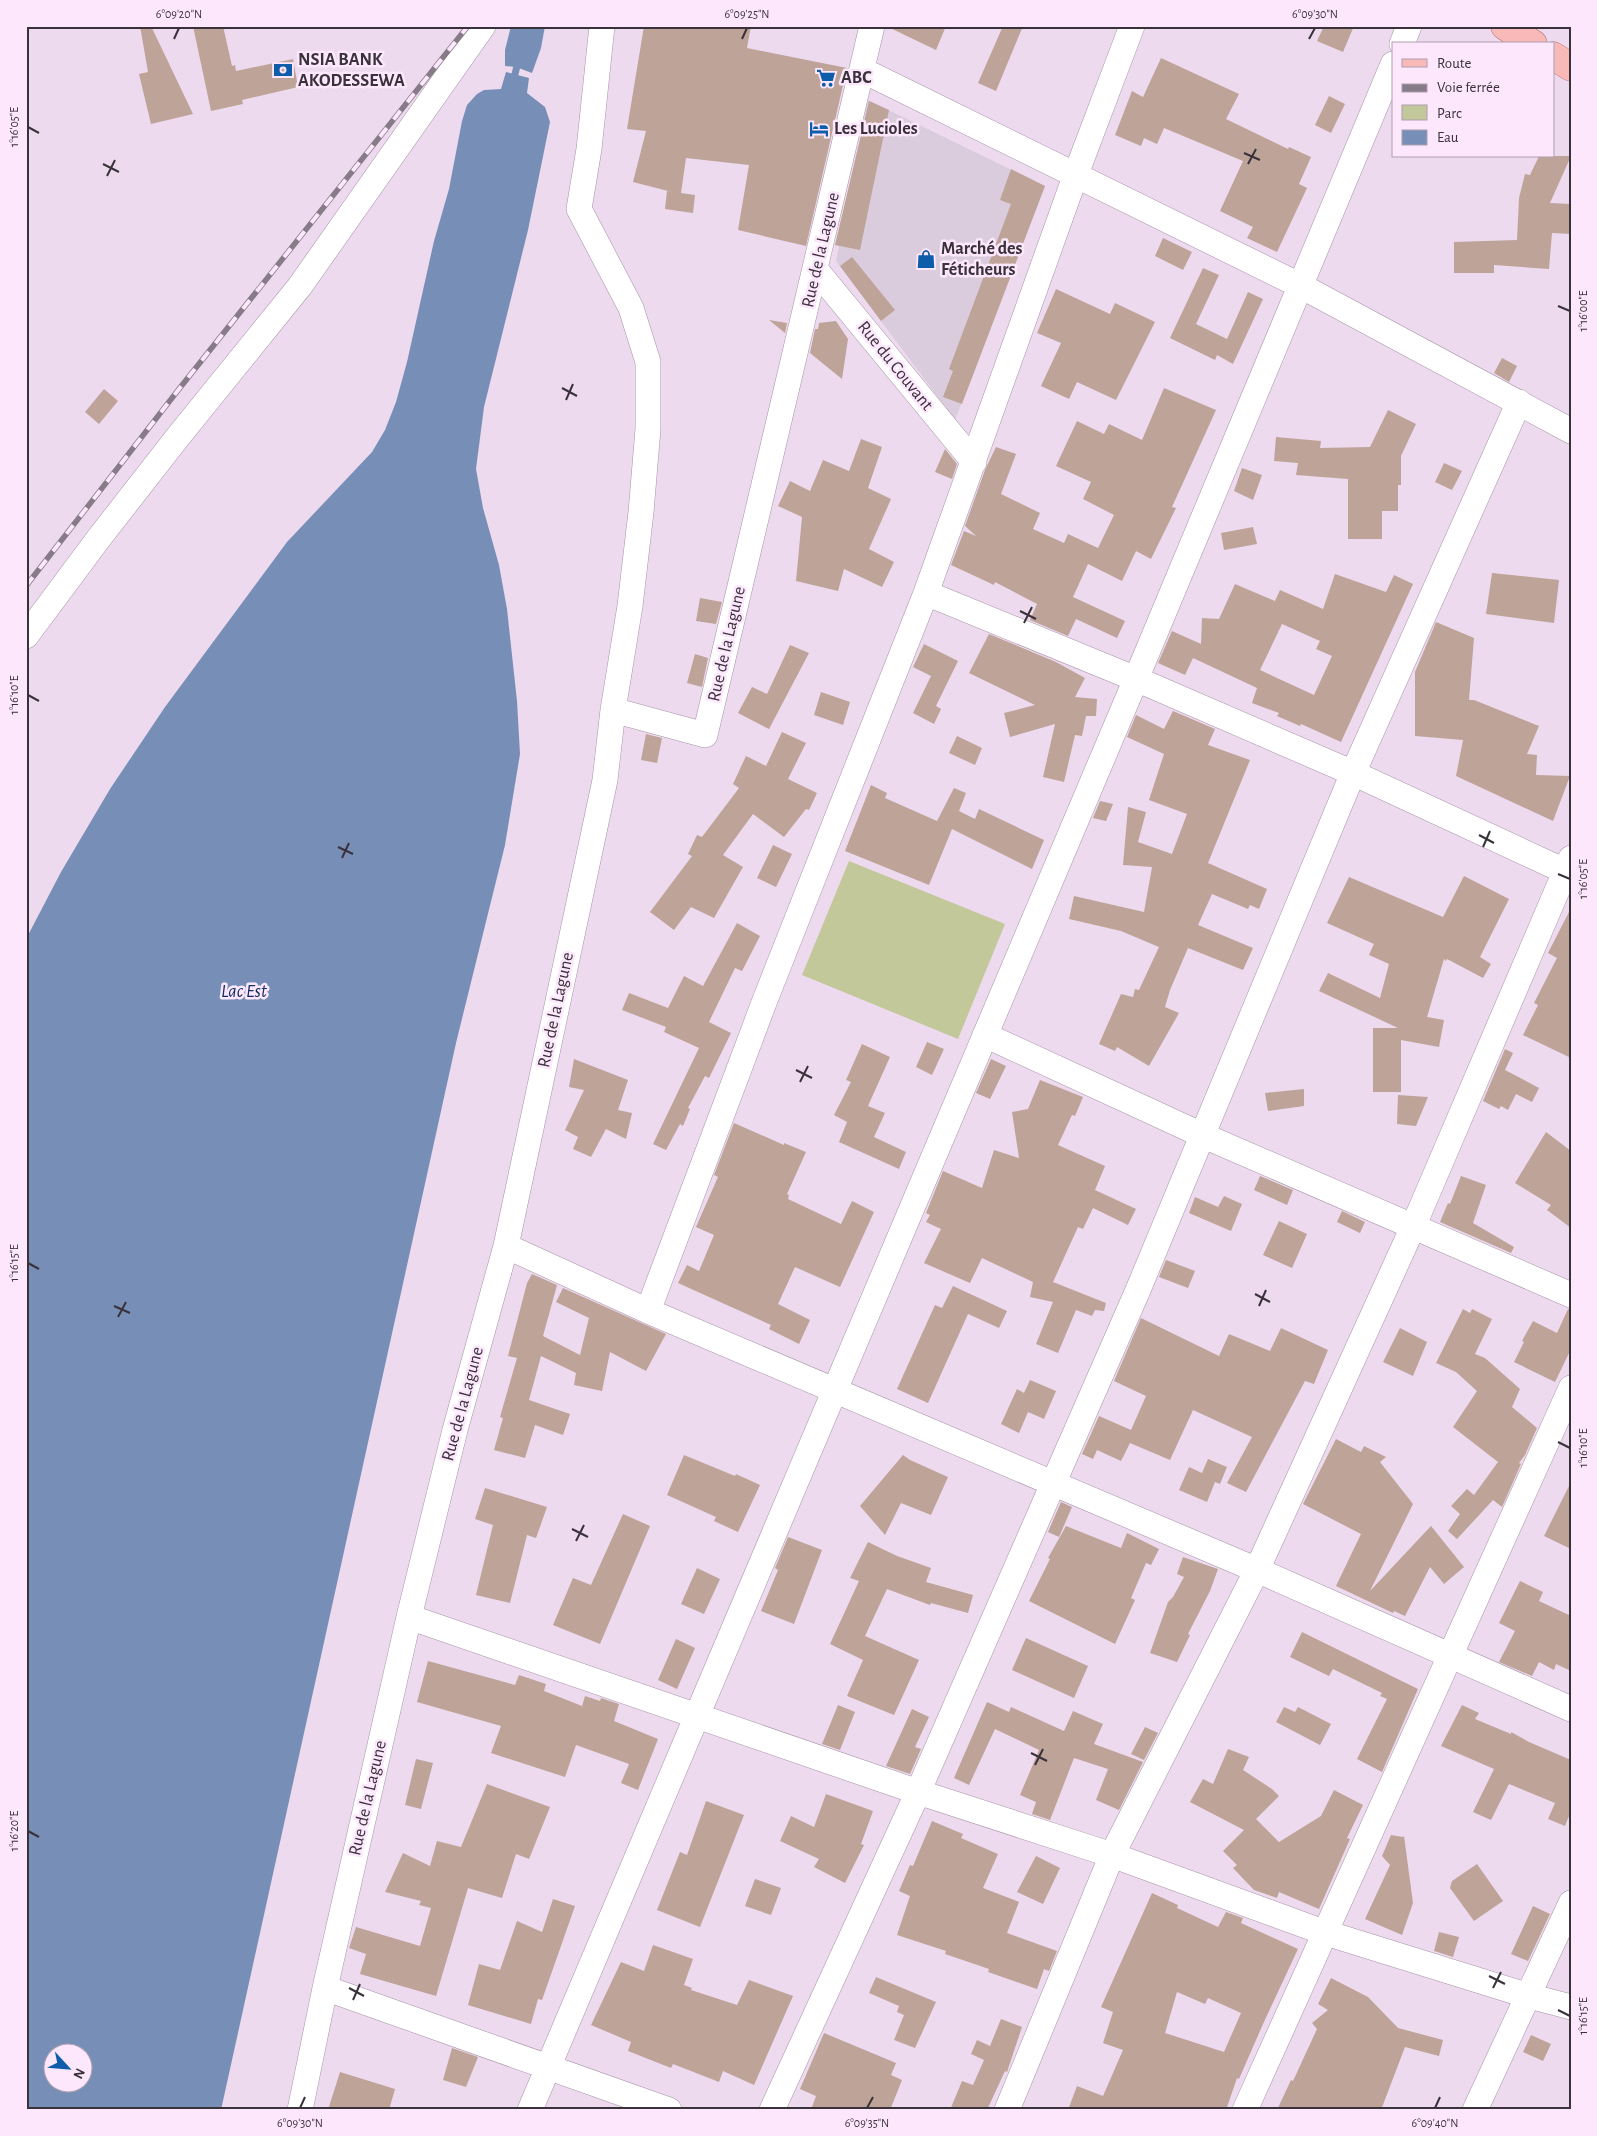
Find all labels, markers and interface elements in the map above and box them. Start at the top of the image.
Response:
text: 6°09'20"N [156,8,202,20]
text: 6°09'25"N [724,8,770,20]
text: 6°09'30"N [1292,8,1338,20]
legend [1392,42,1554,158]
place label: NSIA BANK AKODESSEWA [298,51,405,90]
text: Route [1437,56,1471,71]
bank icon: NSIA BANK AKODESSEWA [272,59,294,81]
supermarket icon: ABC [815,67,837,89]
place label: ABC [841,69,872,87]
text: Voie ferrée [1437,80,1500,95]
text: Parc [1437,106,1462,121]
text: 1°16'05"E [8,107,20,147]
hotel icon: Les Lucioles [808,118,830,140]
place label: Les Lucioles [834,120,918,138]
text: Eau [1437,130,1459,145]
street label: Rue de la Lagune [799,191,843,309]
place label: Marché des Féticheurs [941,240,1023,279]
shop icon: Marché des Féticheurs [915,248,937,270]
text: 1°16'00"E [1577,290,1589,332]
street label: Rue du Couvant [854,318,936,414]
street label: Rue de la Lagune [705,585,749,703]
text: 1°16'10"E [8,675,20,715]
text: 1°16'05"E [1577,859,1589,899]
street label: Rue de la Lagune [535,951,577,1069]
water label: Lac Est [221,982,268,1001]
text: 1°16'15"E [8,1244,20,1282]
street label: Rue de la Lagune [439,1345,487,1463]
text: 1°16'10"E [1577,1428,1589,1468]
street label: Rue de la Lagune [346,1739,390,1857]
text: 1°16'20"E [8,1811,20,1851]
text: 1°16'15"E [1577,1997,1589,2035]
north arrow [42,2044,92,2094]
text: N [70,2066,87,2081]
text: 6°09'30"N [277,2117,323,2129]
text: 6°09'35"N [845,2117,889,2129]
text: 6°09'40"N [1412,2117,1458,2129]

